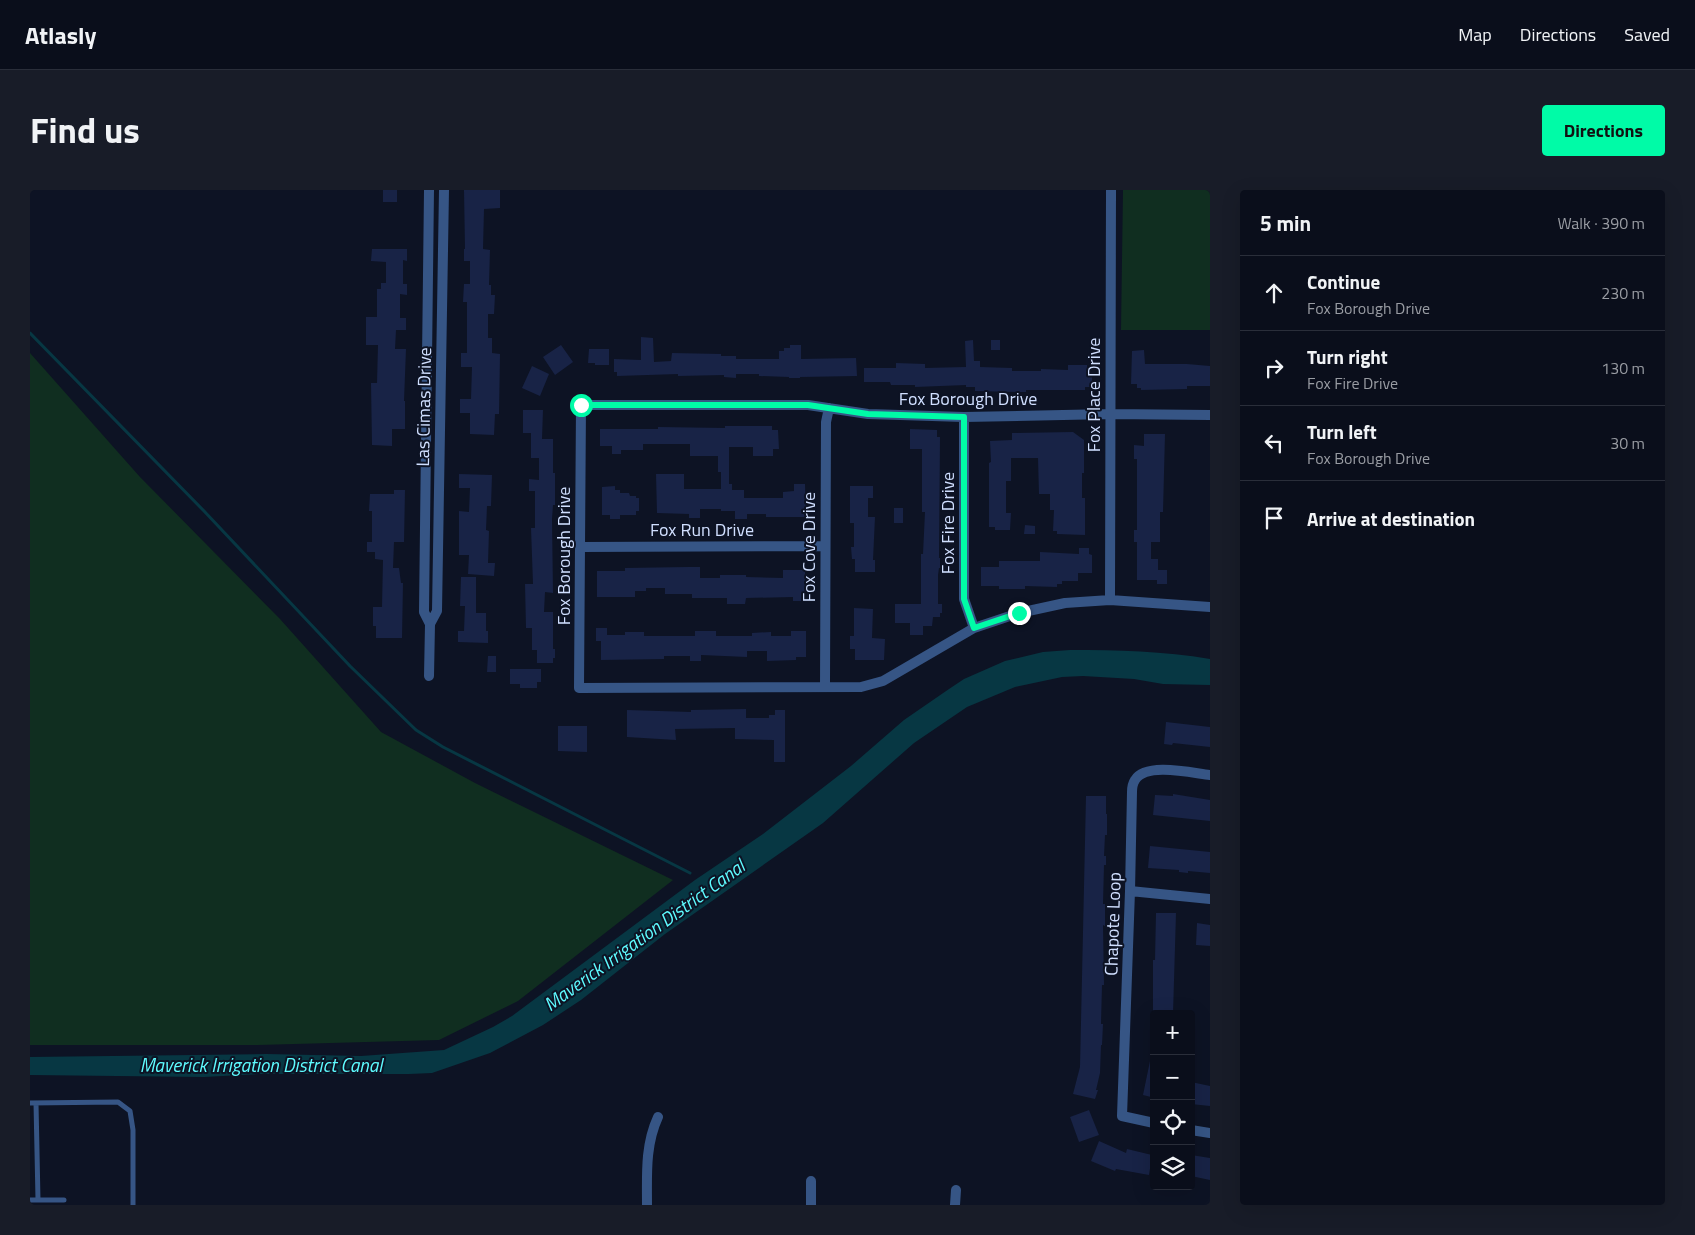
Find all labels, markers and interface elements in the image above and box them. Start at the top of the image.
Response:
text: Atlasly [25,17,96,53]
text: Map [1458,21,1492,48]
text: Directions [1520,21,1596,48]
text: Saved [1624,21,1670,48]
text: Find us [30,103,140,157]
button: Directions [1542,105,1665,156]
text: 5 min [1260,207,1311,239]
text: Walk · 390 m [1557,211,1645,235]
text: Continue [1307,267,1380,296]
icon: ahead [1260,279,1288,307]
text: 230 m [1601,281,1645,305]
text: Fox Borough Drive [1307,296,1430,320]
street label: Fox Place Drive [1080,338,1107,452]
text: Turn right [1307,342,1388,371]
street label: Las Cimas Drive [409,347,438,467]
icon: right [1260,354,1288,382]
text: 130 m [1601,356,1645,380]
text: Fox Fire Drive [1307,371,1398,395]
street label: Fox Borough Drive [899,385,1037,412]
route start [570,394,593,417]
text: Turn left [1307,417,1377,446]
icon: left [1260,429,1288,457]
text: 30 m [1610,431,1645,455]
text: Fox Borough Drive [1307,446,1430,470]
street label: Fox Fire Drive [934,472,961,574]
street label: Fox Borough Drive [550,487,577,625]
street label: Fox Cove Drive [795,492,822,602]
icon: arrive [1260,504,1288,532]
text: Arrive at destination [1307,504,1475,533]
street label: Fox Run Drive [650,516,754,543]
route end [1008,602,1031,625]
water label: Maverick Irrigation District Canal [537,850,752,1018]
street label: Chapote Loop [1097,872,1128,976]
map controls [1150,1010,1195,1190]
button: + [1150,1010,1195,1055]
water label: Maverick Irrigation District Canal [140,1050,384,1079]
button: − [1150,1055,1195,1100]
button: locate [1150,1100,1195,1145]
button: layers [1150,1145,1195,1190]

